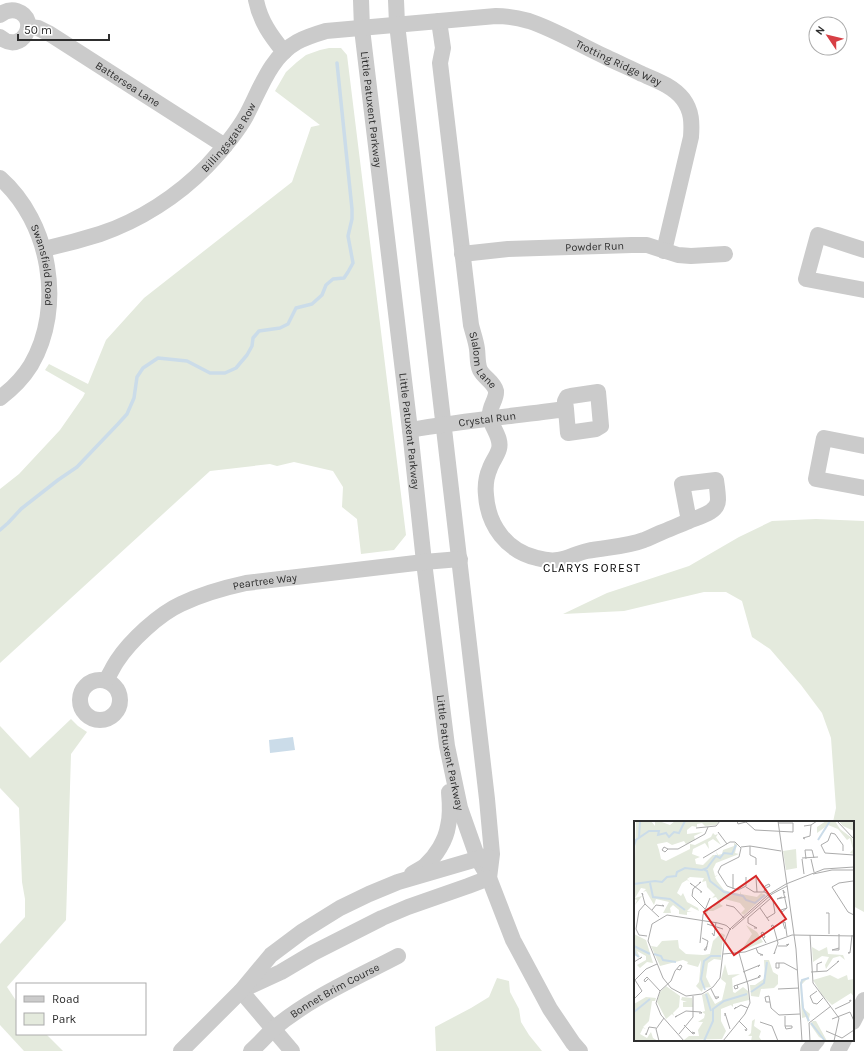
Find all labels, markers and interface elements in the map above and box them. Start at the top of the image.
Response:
scale bar [18,16,109,42]
north arrow [808,16,848,56]
text: 50 m [24,23,52,37]
text: N [813,24,828,38]
street label: Trotting Ridge Way [573,37,664,89]
street label: Little Patuxent Parkway [358,50,385,168]
street label: Battersea Lane [93,59,163,110]
street label: Billingsgate Row [199,101,259,175]
street label: Swansfield Road [28,222,55,306]
street label: Powder Run [565,239,624,254]
street label: Slalom Lane [466,330,499,391]
street label: Little Patuxent Parkway [396,372,422,490]
street label: Crystal Run [458,409,517,429]
district label: CLARYS FOREST [543,561,641,575]
street label: Peartree Way [232,571,298,593]
street label: Little Patuxent Parkway [434,694,466,812]
inset map [634,821,854,1041]
street label: Bonnet Brim Course [288,960,382,1021]
legend [16,983,146,1035]
text: Road [52,992,80,1006]
text: Park [52,1012,77,1026]

